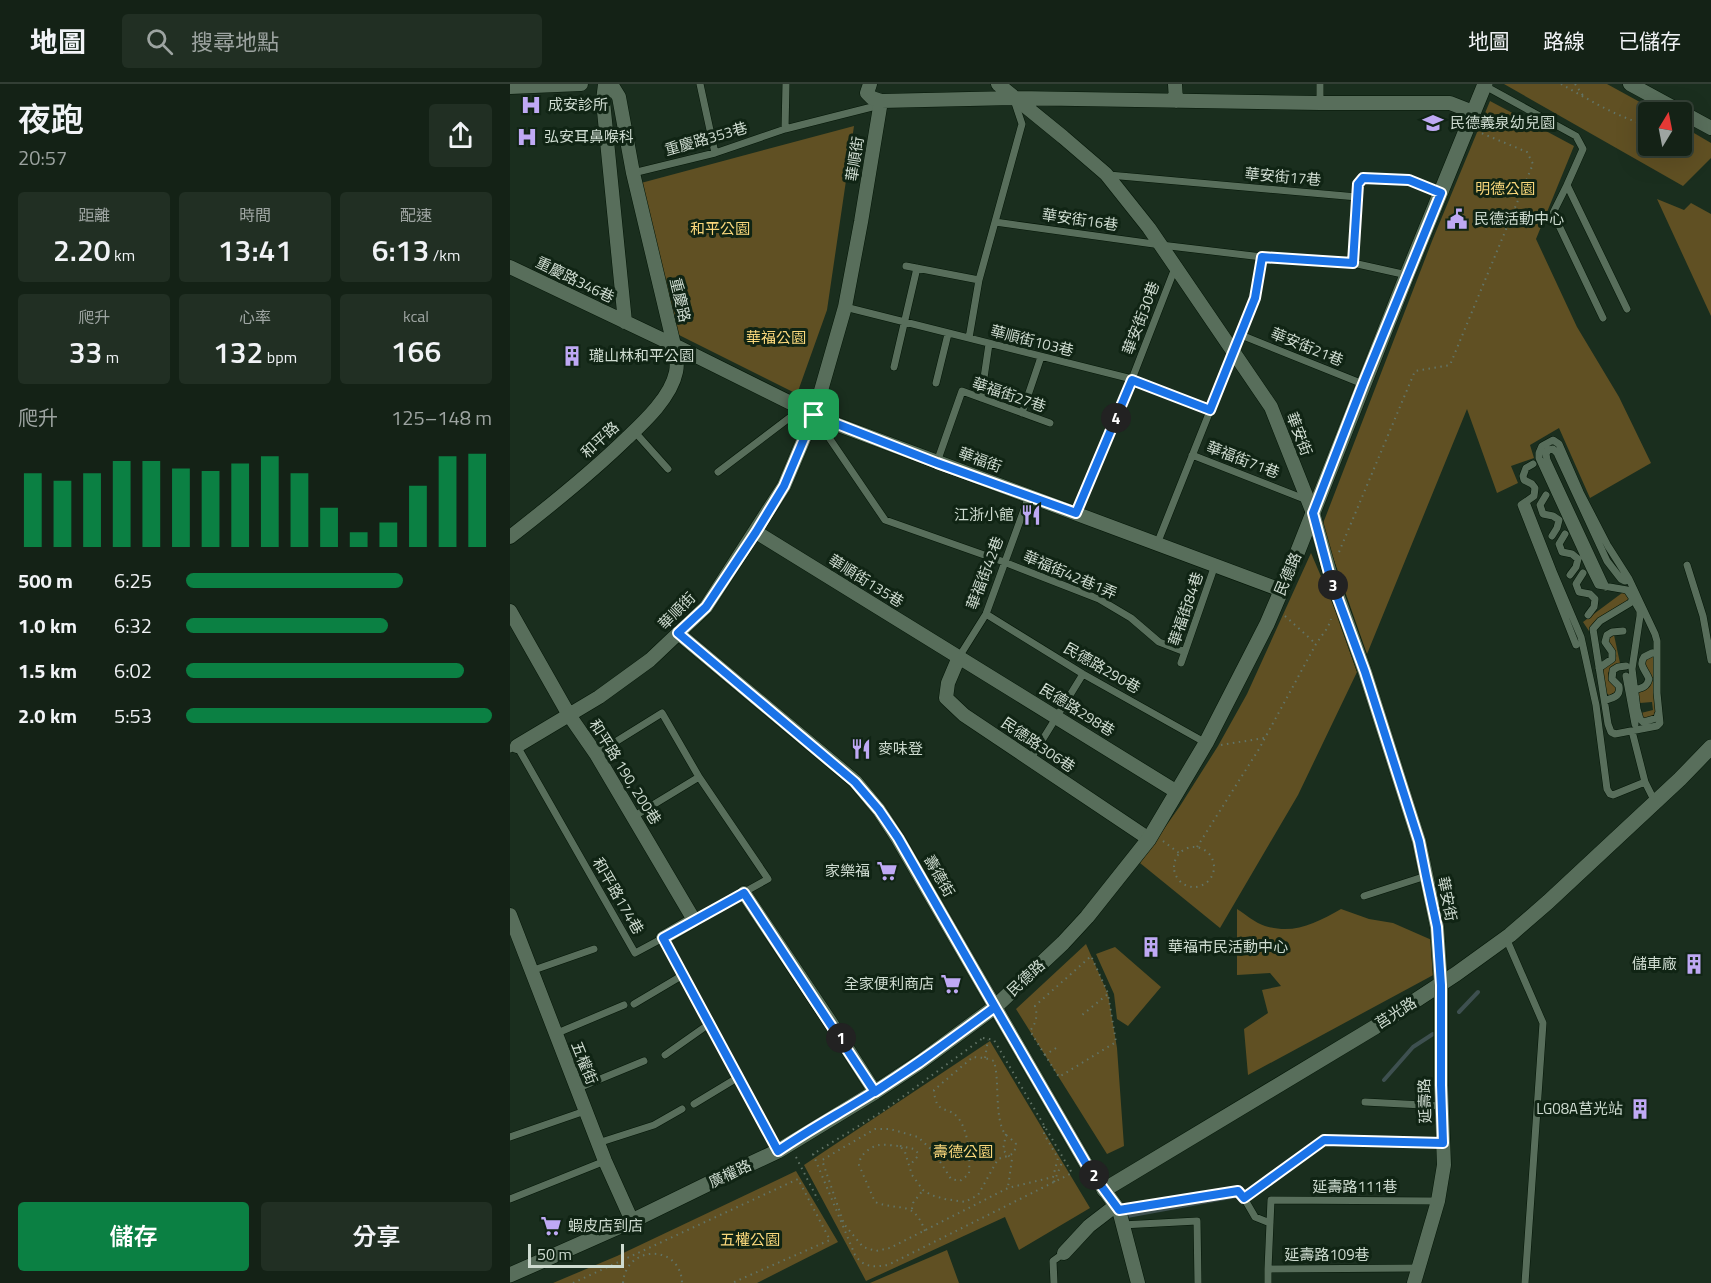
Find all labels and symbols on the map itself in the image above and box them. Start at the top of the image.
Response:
hospital icon: 成安診所 [519,93,543,117]
place label: 成安診所 [548,93,608,116]
north arrow [1638,102,1692,156]
school or university icon: 民德義泉幼兒園 [1421,111,1445,135]
place label: 民德義泉幼兒園 [1450,111,1555,134]
street label: 重慶路353巷 [662,116,750,161]
hospital icon: 弘安耳鼻喉科 [515,125,539,149]
place label: 弘安耳鼻喉科 [544,125,634,148]
street label: 華順街 [840,135,869,183]
street label: 華安街17巷 [1244,162,1322,191]
park label: 明德公園 [1475,177,1535,200]
street label: 華安街16巷 [1040,203,1120,236]
public building icon: 民德活動中心 [1445,207,1469,231]
place label: 民德活動中心 [1474,207,1564,230]
park label: 和平公園 [690,217,750,240]
street label: 重慶路346巷 [532,251,619,309]
street label: 重慶路 [664,275,697,324]
street label: 華安街30巷 [1116,278,1165,358]
street label: 華順街103巷 [988,319,1076,362]
street label: 華安街21巷 [1267,321,1347,372]
park label: 華福公園 [746,326,806,349]
building icon: 瓏山林和平公園 [560,344,584,368]
place label: 瓏山林和平公園 [589,344,694,367]
street label: 華福街27巷 [969,371,1049,418]
pin [788,389,839,440]
pin: 4 [1101,403,1131,433]
street label: 華安街 [1281,409,1318,459]
street label: 和平路 [575,416,624,463]
street label: 華福街71巷 [1203,435,1283,484]
street label: 華福街 [955,441,1005,478]
place label: 江浙小館 [954,503,1014,526]
restaurant icon: 江浙小館 [1019,503,1043,527]
street label: 華福街42巷 [960,533,1009,613]
street label: 華福街42巷1弄 [1020,544,1121,605]
street label: 華順街135巷 [824,548,908,613]
street label: 民德路 [1268,549,1307,599]
street label: 華福街84巷 [1162,569,1209,649]
pin: 3 [1318,570,1348,600]
street label: 華順街 [653,587,701,635]
street label: 民德路290巷 [1060,636,1145,699]
street label: 民德路298巷 [1035,677,1119,742]
street label: 民德路306巷 [997,711,1080,778]
street label: 和平路 190, 200巷 [584,715,667,829]
restaurant icon: 麥味登 [849,737,873,761]
place label: 麥味登 [878,737,923,760]
street label: 壽德街 [918,851,961,901]
street label: 和平路174巷 [587,853,650,938]
place label: 家樂福 [825,859,870,882]
supermarket icon: 家樂福 [875,859,899,883]
street label: 華安街 [1432,875,1463,923]
building icon: 華福市民活動中心 [1139,935,1163,959]
place label: 華福市民活動中心 [1168,935,1288,958]
place label: 儲車廠 [1632,952,1677,975]
building icon: 儲車廠 [1682,952,1706,976]
street label: 民德路 [1001,954,1050,1001]
place label: 全家便利商店 [844,972,934,995]
supermarket icon: 全家便利商店 [939,972,963,996]
street label: 莒光路 [1371,991,1421,1034]
pin: 1 [826,1023,856,1053]
street label: 五權街 [565,1038,604,1088]
street label: 延壽路 [1412,1078,1437,1124]
place label: LG08A莒光站 [1536,1097,1623,1120]
building icon: LG08A莒光站 [1628,1097,1652,1121]
park label: 壽德公園 [933,1140,993,1163]
street label: 廣權路 [705,1154,755,1193]
pin: 2 [1079,1160,1109,1190]
street label: 延壽路111巷 [1312,1175,1398,1198]
supermarket icon: 蝦皮店到店 [539,1214,563,1238]
place label: 蝦皮店到店 [568,1214,643,1237]
park label: 五權公園 [720,1228,780,1251]
scale bar [528,1241,624,1268]
street label: 延壽路109巷 [1284,1243,1370,1266]

